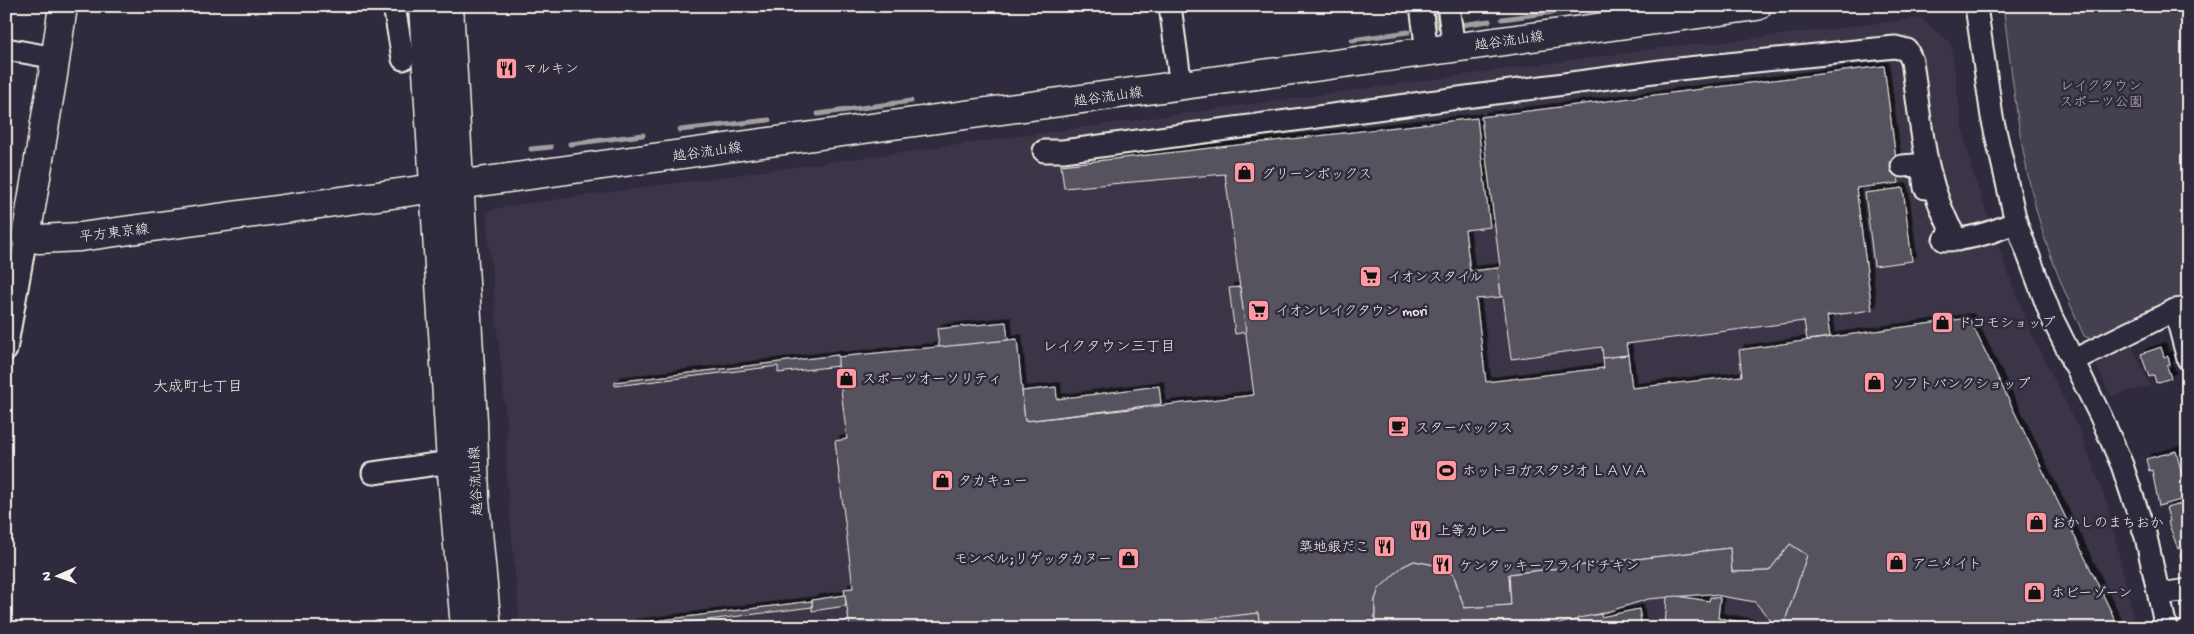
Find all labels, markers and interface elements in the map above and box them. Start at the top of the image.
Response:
street label: 越谷流山線 [1474,29,1545,56]
restaurant icon: マルキン [495,56,519,80]
place label: マルキン [523,62,579,79]
park label: レイクタウン スポーツ公園 [2059,79,2143,112]
street label: 越谷流山線 [1073,85,1144,112]
street label: 越谷流山線 [672,140,743,167]
shop icon: グリーンボックス [1233,161,1257,185]
place label: グリーンボックス [1261,167,1372,184]
street label: 平方東京線 [79,222,150,247]
supermarket icon: イオンスタイル [1359,264,1383,288]
place label: イオンスタイル [1387,270,1483,287]
supermarket icon: イオンレイクタウン mori [1247,298,1271,322]
place label: イオンレイクタウン mori [1275,304,1428,321]
shop icon: ドコモショップ [1930,310,1954,334]
place label: ドコモショップ [1958,316,2055,333]
district label: レイクタウン三丁目 [1042,339,1176,357]
shop icon: スポーツオーソリティ [834,366,858,390]
shop icon: ソフトバンクショップ [1863,371,1887,395]
place label: スポーツオーソリティ [862,372,1002,389]
place label: ソフトバンクショップ [1891,377,2030,394]
district label: 大成町七丁目 [153,378,243,397]
cafe icon: スターバックス [1387,415,1411,439]
place label: スターバックス [1415,421,1513,438]
street label: 越谷流山線 [467,445,488,516]
sports icon: ホットヨガスタジオ ＬＡＶＡ [1434,458,1458,482]
place label: ホットヨガスタジオ ＬＡＶＡ [1462,464,1648,481]
shop icon: タカキュー [930,468,954,492]
place label: タカキュー [958,474,1028,491]
shop icon: おかしのまちおか [2024,510,2048,534]
place label: おかしのまちおか [2052,516,2164,533]
restaurant icon: 上等カレー [1409,518,1433,542]
place label: 上等カレー [1437,524,1508,541]
restaurant icon: 築地銀だこ [1373,534,1397,558]
place label: 築地銀だこ [1299,540,1369,557]
shop icon: モンベル;リゲッタカヌー [1116,546,1140,570]
shop icon: アニメイト [1884,551,1908,575]
north arrow [32,552,82,602]
place label: モンベル;リゲッタカヌー [954,552,1112,569]
restaurant icon: ケンタッキーフライドチキン [1431,553,1455,577]
place label: アニメイト [1912,557,1982,574]
place label: ケンタッキーフライドチキン [1459,559,1639,576]
text: N [39,572,56,581]
shop icon: ホビーゾーン [2023,580,2047,604]
place label: ホビーゾーン [2051,586,2132,603]

